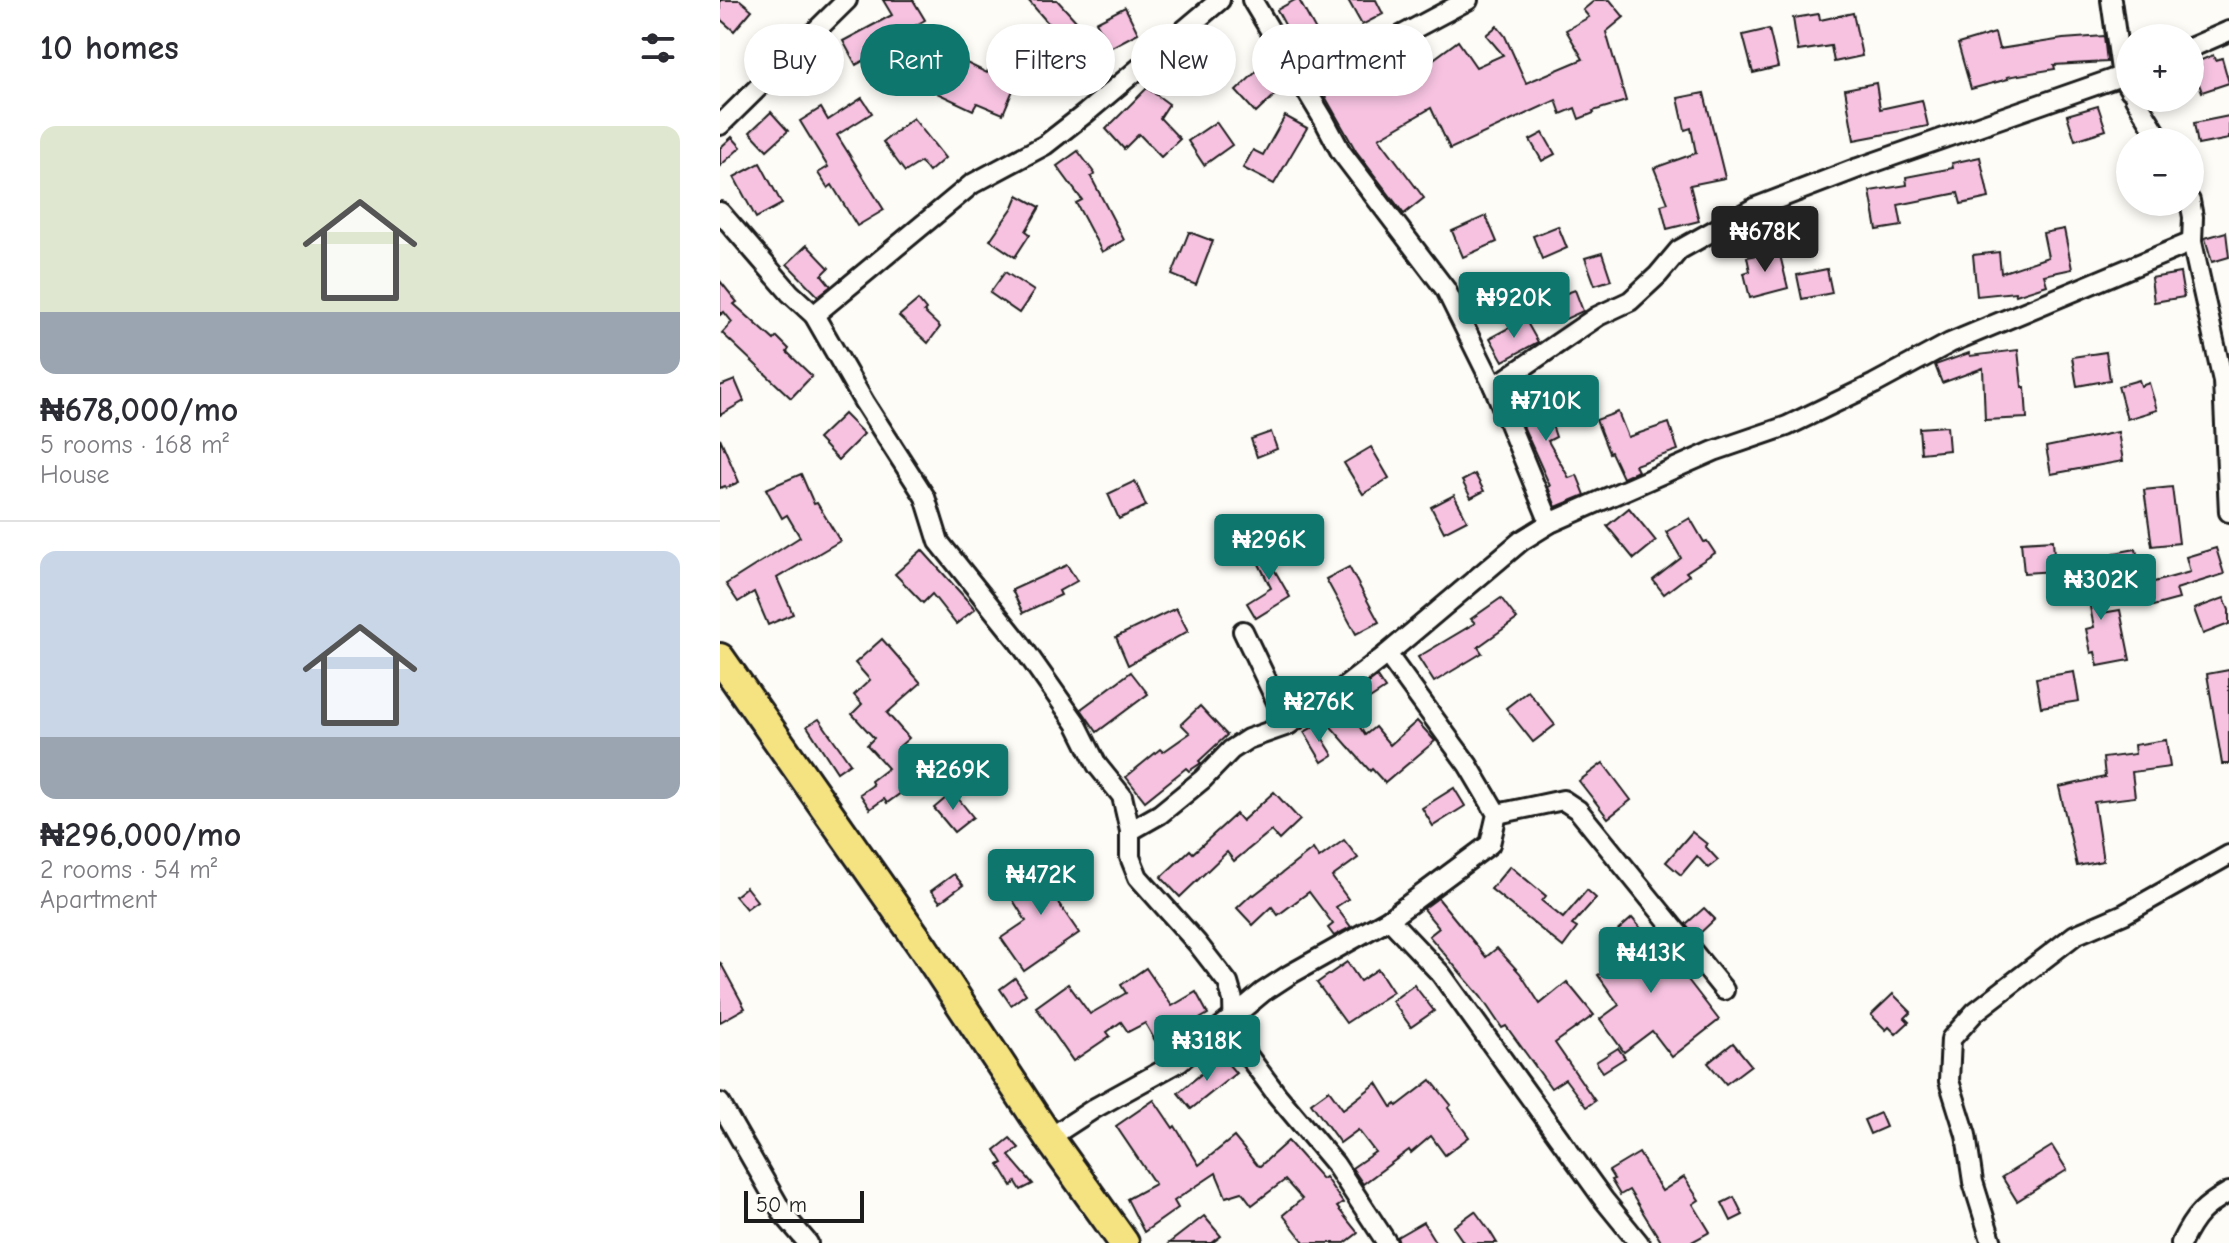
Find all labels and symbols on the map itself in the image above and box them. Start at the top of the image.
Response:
pin: ₦678K [1709,206,1821,274]
pin: ₦920K [1458,272,1570,340]
pin: ₦710K [1490,375,1602,443]
pin: ₦296K [1213,514,1325,582]
pin: ₦302K [2045,554,2157,622]
pin: ₦276K [1263,676,1375,744]
pin: ₦269K [897,744,1009,812]
pin: ₦472K [985,849,1097,917]
pin: ₦413K [1595,927,1707,995]
pin: ₦318K [1151,1015,1263,1083]
scale bar [744,1187,864,1223]

